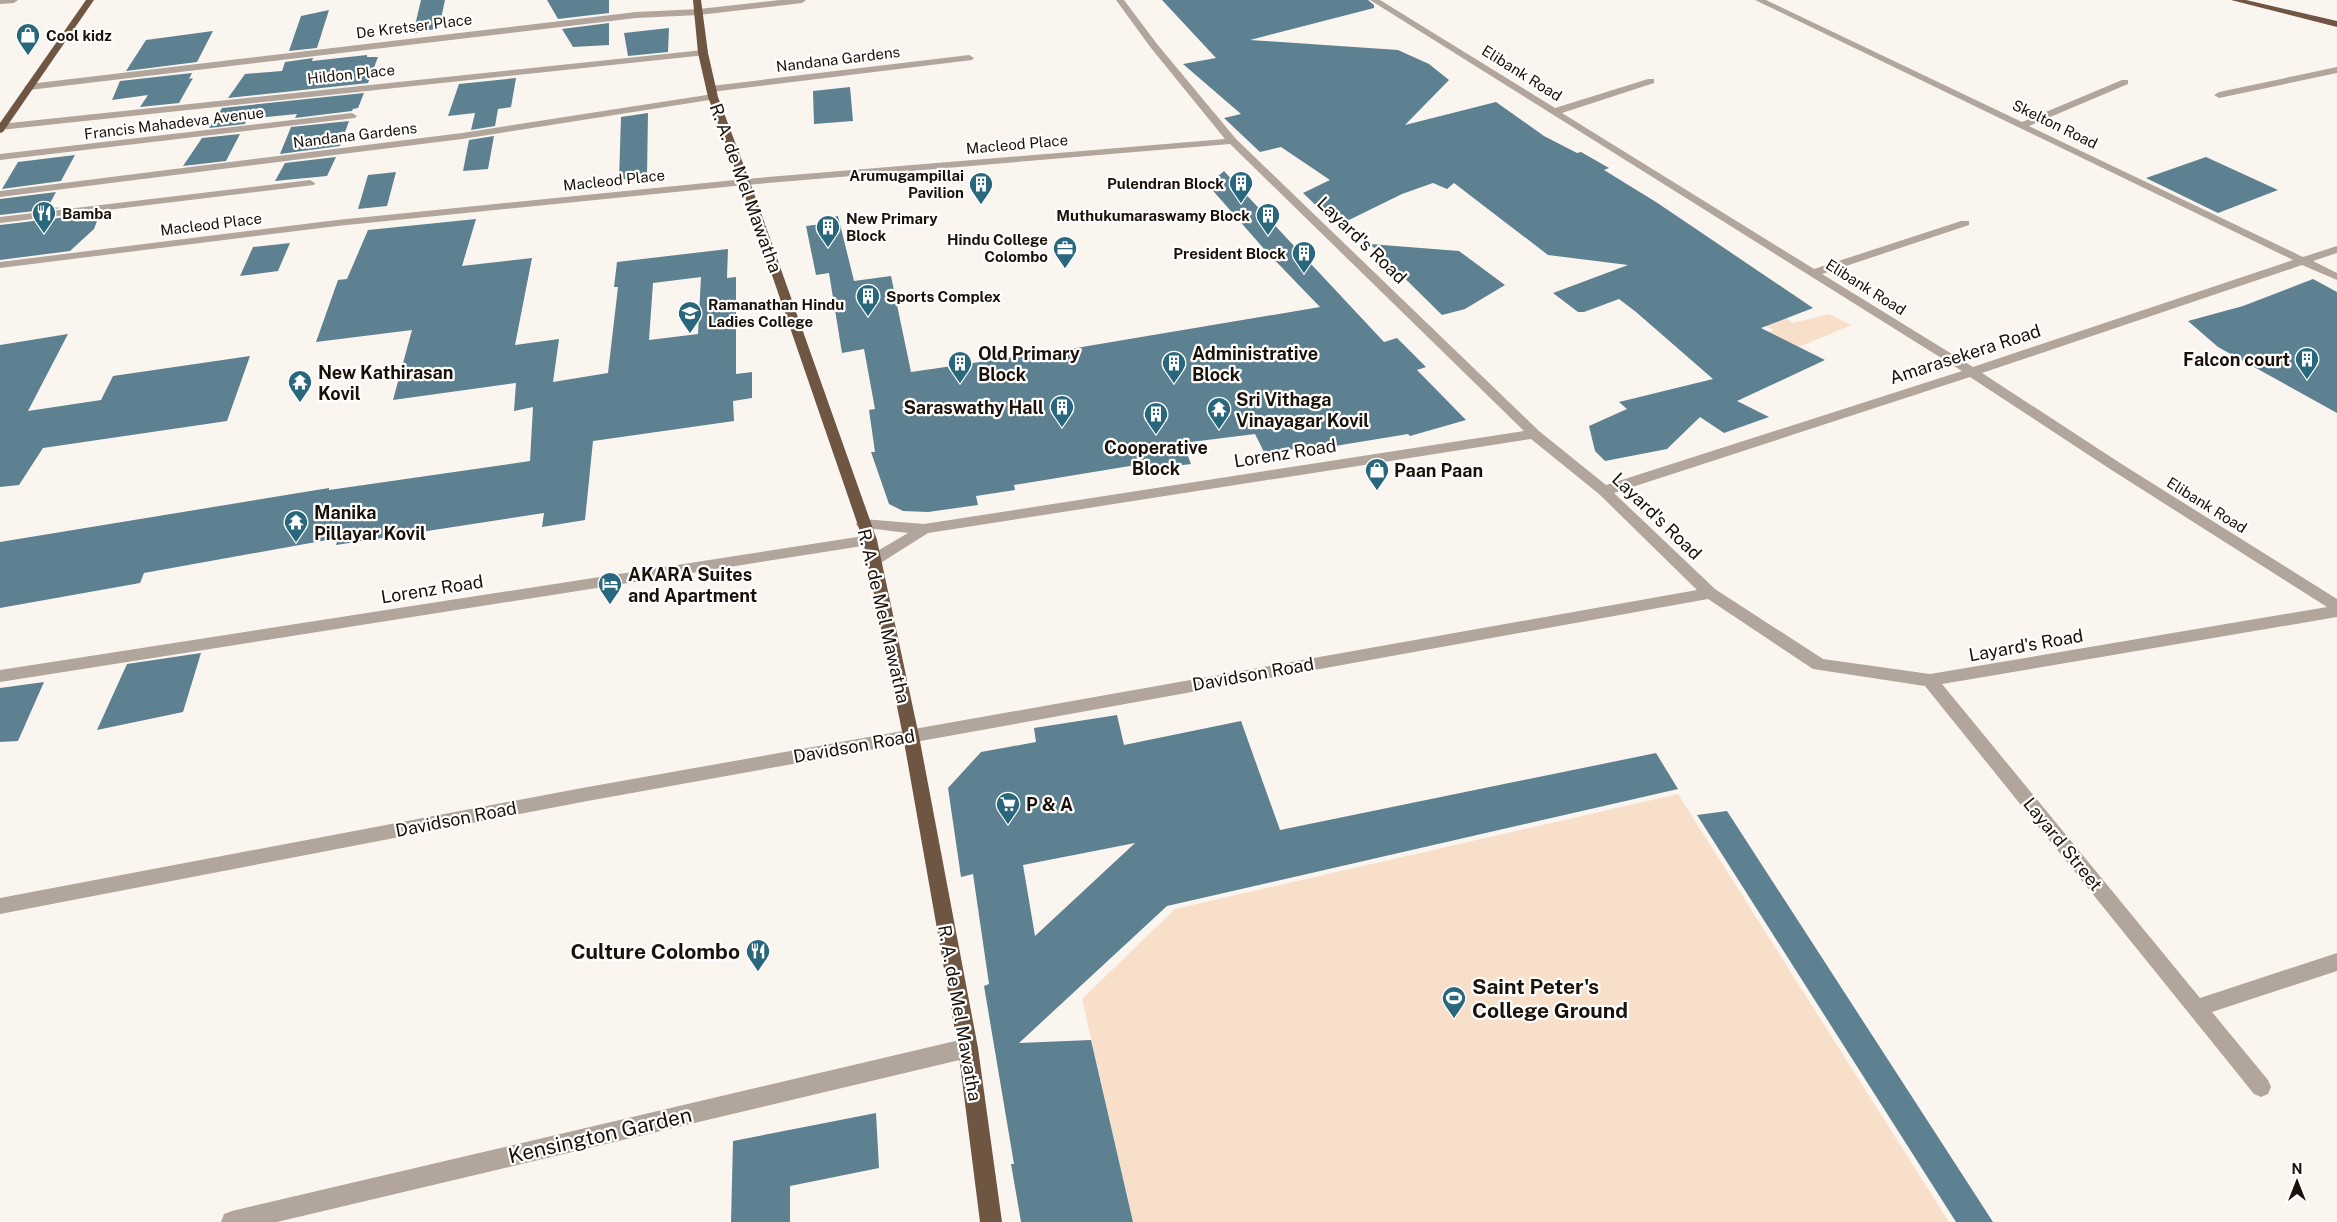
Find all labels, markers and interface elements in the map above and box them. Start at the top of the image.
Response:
street label: De Kretser Place [355,10,473,42]
shop icon: Cool kidz [15,22,41,56]
place label: Cool kidz [46,27,112,44]
street label: Elibank Road [1479,42,1565,104]
street label: Nandana Gardens [775,43,901,75]
street label: Hildon Place [306,61,396,87]
street label: Skelton Road [2010,96,2100,152]
street label: R. A. de Mel Mawatha [706,100,786,276]
street label: Francis Mahadeva Avenue [83,104,265,142]
street label: Nandana Gardens [292,119,418,151]
street label: Macleod Place [965,131,1069,157]
street label: Macleod Place [562,166,666,194]
place label: Arumugampillai Pavilion [849,167,964,201]
building icon: Pulendran Block [1228,170,1254,204]
building icon: Arumugampillai Pavilion [968,171,994,205]
place label: Pulendran Block [1107,175,1224,192]
street label: Layard's Road [1313,192,1411,288]
restaurant icon: Bamba [31,200,57,234]
building icon: Muthukumaraswamy Block [1255,202,1281,236]
place label: Bamba [62,205,112,222]
place label: Muthukumaraswamy Block [1056,207,1250,224]
street label: Macleod Place [159,209,263,239]
place label: New Primary Block [846,210,938,244]
building icon: New Primary Block [815,214,841,248]
place label: Hindu College Colombo [947,231,1048,265]
office icon: Hindu College Colombo [1052,235,1078,269]
building icon: President Block [1291,240,1317,274]
place label: President Block [1173,245,1286,262]
street label: Elibank Road [1823,256,1909,318]
building icon: Sports Complex [855,283,881,317]
place label: Sports Complex [886,288,1001,305]
place label: Ramanathan Hindu Ladies College [708,296,844,330]
school or university icon: Ramanathan Hindu Ladies College [677,300,703,334]
street label: Amarasekera Road [1887,320,2043,388]
place label: Old Primary Block [978,343,1080,385]
place label: Administrative Block [1192,343,1318,385]
building icon: Falcon court [2294,346,2320,380]
place label: Falcon court [2183,349,2290,370]
building icon: Old Primary Block [947,350,973,384]
building icon: Administrative Block [1161,350,1187,384]
place label: New Kathirasan Kovil [318,362,453,404]
temple icon: New Kathirasan Kovil [287,369,313,403]
place label: Sri Vithaga Vinayagar Kovil [1236,389,1369,431]
building icon: Saraswathy Hall [1049,394,1075,428]
temple icon: Sri Vithaga Vinayagar Kovil [1206,396,1232,430]
place label: Saraswathy Hall [903,397,1044,418]
building icon: Cooperative Block [1143,401,1169,435]
street label: Lorenz Road [1232,435,1338,471]
place label: Cooperative Block [1104,437,1208,479]
shop icon: Paan Paan [1364,457,1390,491]
place label: Paan Paan [1394,460,1483,481]
street label: Layard's Road [1608,468,1706,564]
street label: Elibank Road [2164,474,2250,536]
place label: Manika Pillayar Kovil [314,502,426,544]
temple icon: Manika Pillayar Kovil [283,509,309,543]
street label: R. A. de Mel Mawatha [854,527,914,705]
place label: AKARA Suites and Apartment [628,564,757,606]
street label: Lorenz Road [379,571,485,607]
hotel icon: AKARA Suites and Apartment [597,571,623,605]
street label: Layard's Road [1967,625,2085,665]
street label: Davidson Road [1191,653,1315,695]
street label: Davidson Road [792,725,916,767]
supermarket icon: P & A [995,791,1021,825]
street label: Layard Street [2019,793,2107,895]
place label: P & A [1026,794,1073,815]
street label: Davidson Road [394,797,518,841]
street label: R. A. de Mel Mawatha [934,923,986,1103]
restaurant icon: Culture Colombo [745,938,771,972]
place label: Culture Colombo [570,939,740,964]
place label: Saint Peter's College Ground [1472,974,1628,1023]
sports icon: Saint Peter's College Ground [1441,985,1467,1019]
street label: Kensington Garden [506,1102,694,1168]
north arrow [2272,1157,2322,1207]
text: N [2292,1161,2302,1177]

